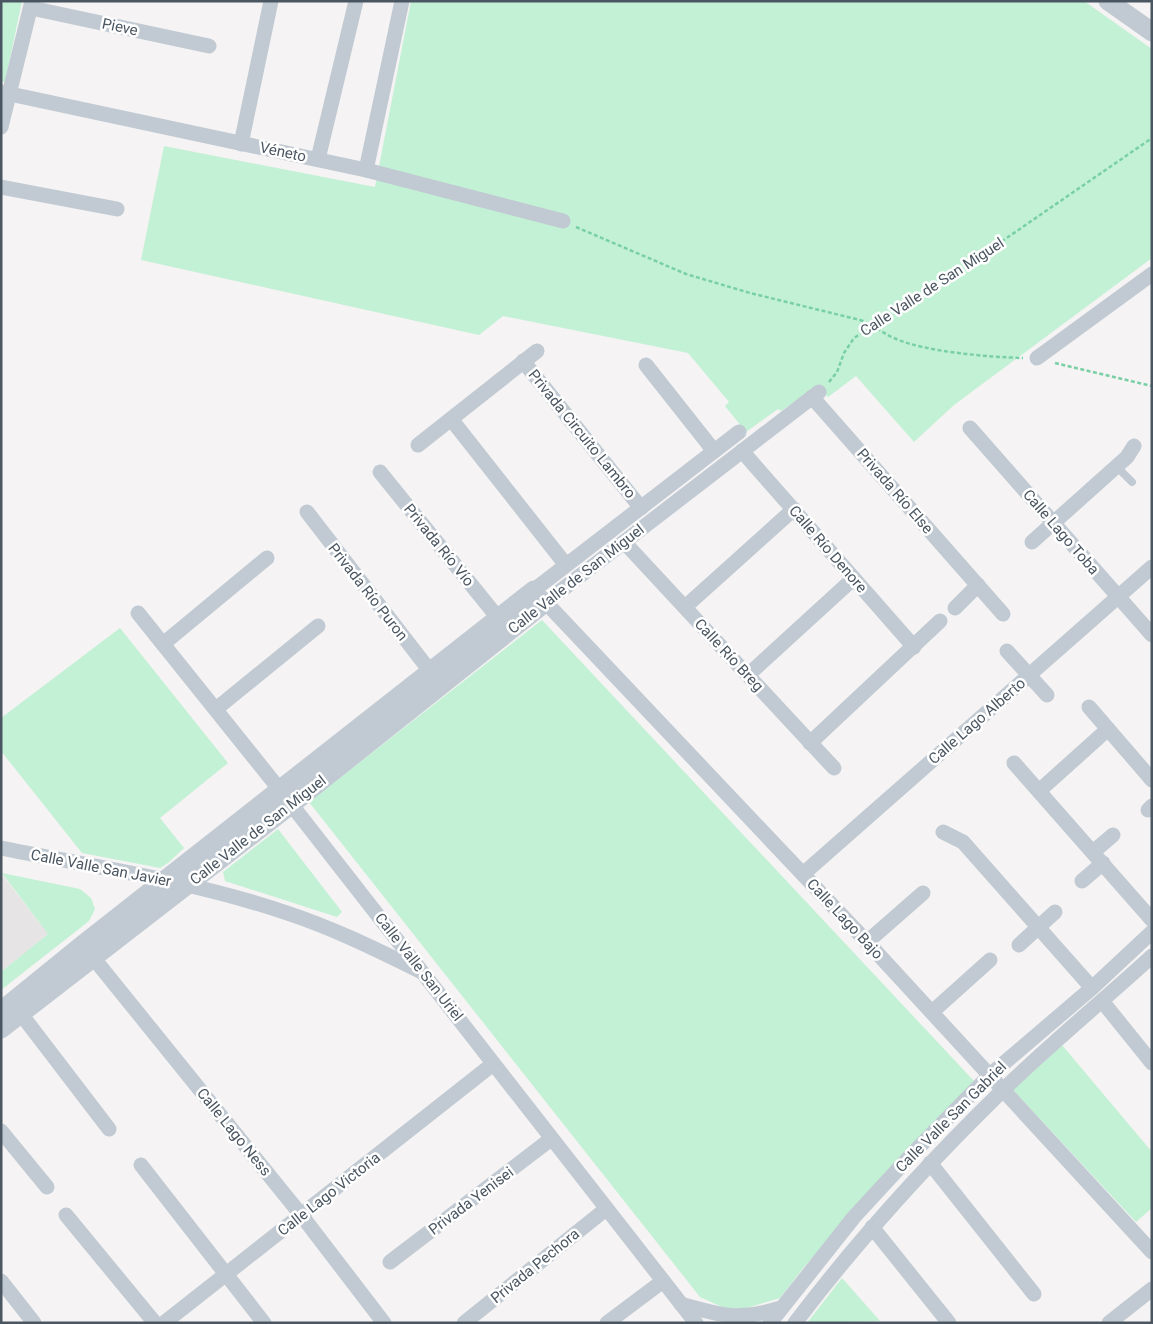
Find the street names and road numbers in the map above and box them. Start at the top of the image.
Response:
street label: Pieve [100,14,140,40]
street label: Véneto [258,138,308,166]
street label: Calle Valle de San Miguel [857,234,1007,340]
street label: Privada Circuito Lambro [525,366,639,502]
street label: Privada Río Else [853,445,937,537]
street label: Calle Lago Toba [1019,486,1103,578]
street label: Privada Río Vío [400,500,478,590]
street label: Calle Río Denore [785,502,871,596]
street label: Calle Valle de San Miguel [504,520,648,638]
street label: Privada Río Puron [324,540,412,644]
street label: Calle Río Breg [691,615,767,695]
street label: Calle Lago Alberto [925,674,1029,768]
street label: Calle Valle de San Miguel [186,771,330,889]
street label: Calle Valle San Javier [29,846,173,890]
street label: Calle Lago Bajo [803,875,887,963]
street label: Calle Valle San Uriel [371,909,467,1025]
street label: Calle Valle San Gabriel [892,1058,1010,1176]
street label: Calle Lago Ness [193,1084,275,1180]
street label: Calle Lago Victoria [274,1148,384,1240]
street label: Privada Yenisei [425,1163,517,1239]
street label: Privada Pechora [487,1225,583,1307]

